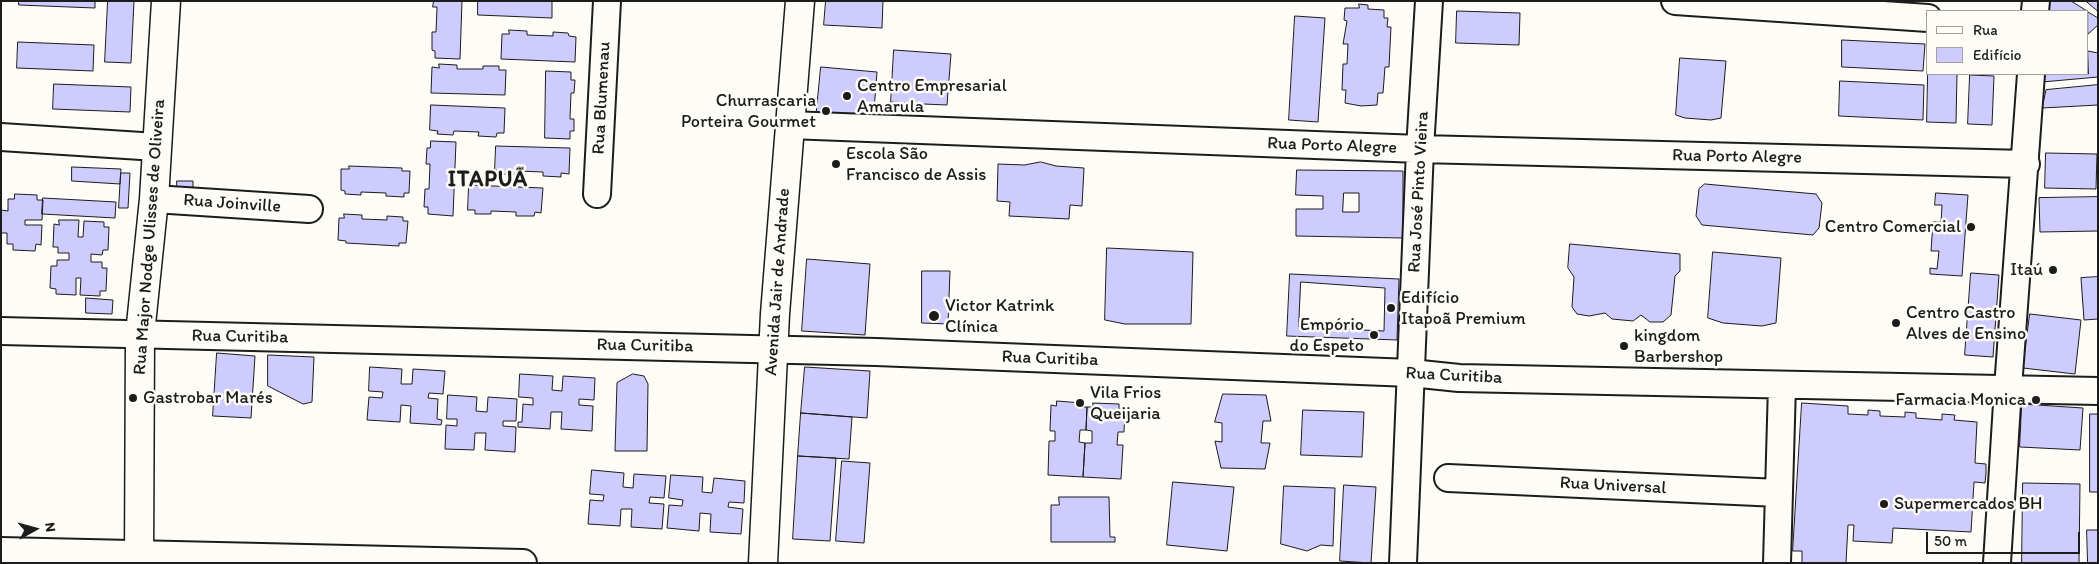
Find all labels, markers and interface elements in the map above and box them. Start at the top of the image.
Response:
legend [1926,10,2089,75]
text: Rua [1973,21,1998,39]
street label: Rua Blumenau [588,41,616,155]
text: Edifício [1973,46,2021,64]
place label: Centro Empresarial Amarula [857,75,1007,118]
place label: Churrascaria Porteira Gourmet [681,90,816,132]
marker: Centro Empresarial Amarula [841,90,853,102]
street label: Rua Major Nodge Ulisses de Oliveira [130,98,170,376]
marker: Churrascaria Porteira Gourmet [820,105,832,117]
street label: Rua José Pinto Vieira [1404,111,1434,273]
street label: Rua Porto Alegre [1267,133,1397,159]
place label: Escola São Francisco de Assis [846,143,986,186]
street label: Rua Porto Alegre [1672,145,1802,169]
marker: Escola São Francisco de Assis [830,158,842,170]
district label: ITAPUÃ [446,167,530,193]
street label: Avenida Jair de Andrade [761,187,795,377]
street label: Rua Joinville [182,190,282,218]
place label: Centro Comercial [1825,216,1961,238]
marker: Centro Comercial [1965,221,1977,233]
place label: Itaú [2010,259,2043,281]
marker: Itaú [2047,264,2059,276]
place label: Edifício Itapoã Premium [1401,287,1526,330]
place label: Victor Katrink Clínica [945,295,1054,338]
marker: Edifício Itapoã Premium [1385,302,1397,314]
place label: Centro Castro Alves de Ensino [1906,302,2026,344]
marker: Victor Katrink Clínica [927,309,941,323]
place label: Empório do Espeto [1289,314,1364,356]
marker: Centro Castro Alves de Ensino [1890,317,1902,329]
street label: Rua Curitiba [191,325,289,349]
place label: kingdom Barbershop [1634,325,1723,368]
marker: Empório do Espeto [1368,329,1380,341]
street label: Rua Curitiba [596,334,694,358]
marker: kingdom Barbershop [1618,340,1630,352]
street label: Rua Curitiba [1001,347,1099,371]
street label: Rua Curitiba [1405,363,1503,389]
place label: Vila Frios Queijaria [1090,382,1161,424]
place label: Gastrobar Marés [143,387,273,409]
place label: Farmacia Monica [1895,389,2026,411]
marker: Gastrobar Marés [127,392,139,404]
marker: Farmacia Monica [2030,394,2042,406]
marker: Vila Frios Queijaria [1074,397,1086,409]
street label: Rua Universal [1559,472,1667,500]
place label: Supermercados BH [1894,493,2043,515]
marker: Supermercados BH [1878,498,1890,510]
north arrow [10,504,60,554]
text: N [41,521,59,533]
scale bar [1929,522,2083,554]
text: 50 m [1934,532,1967,550]

